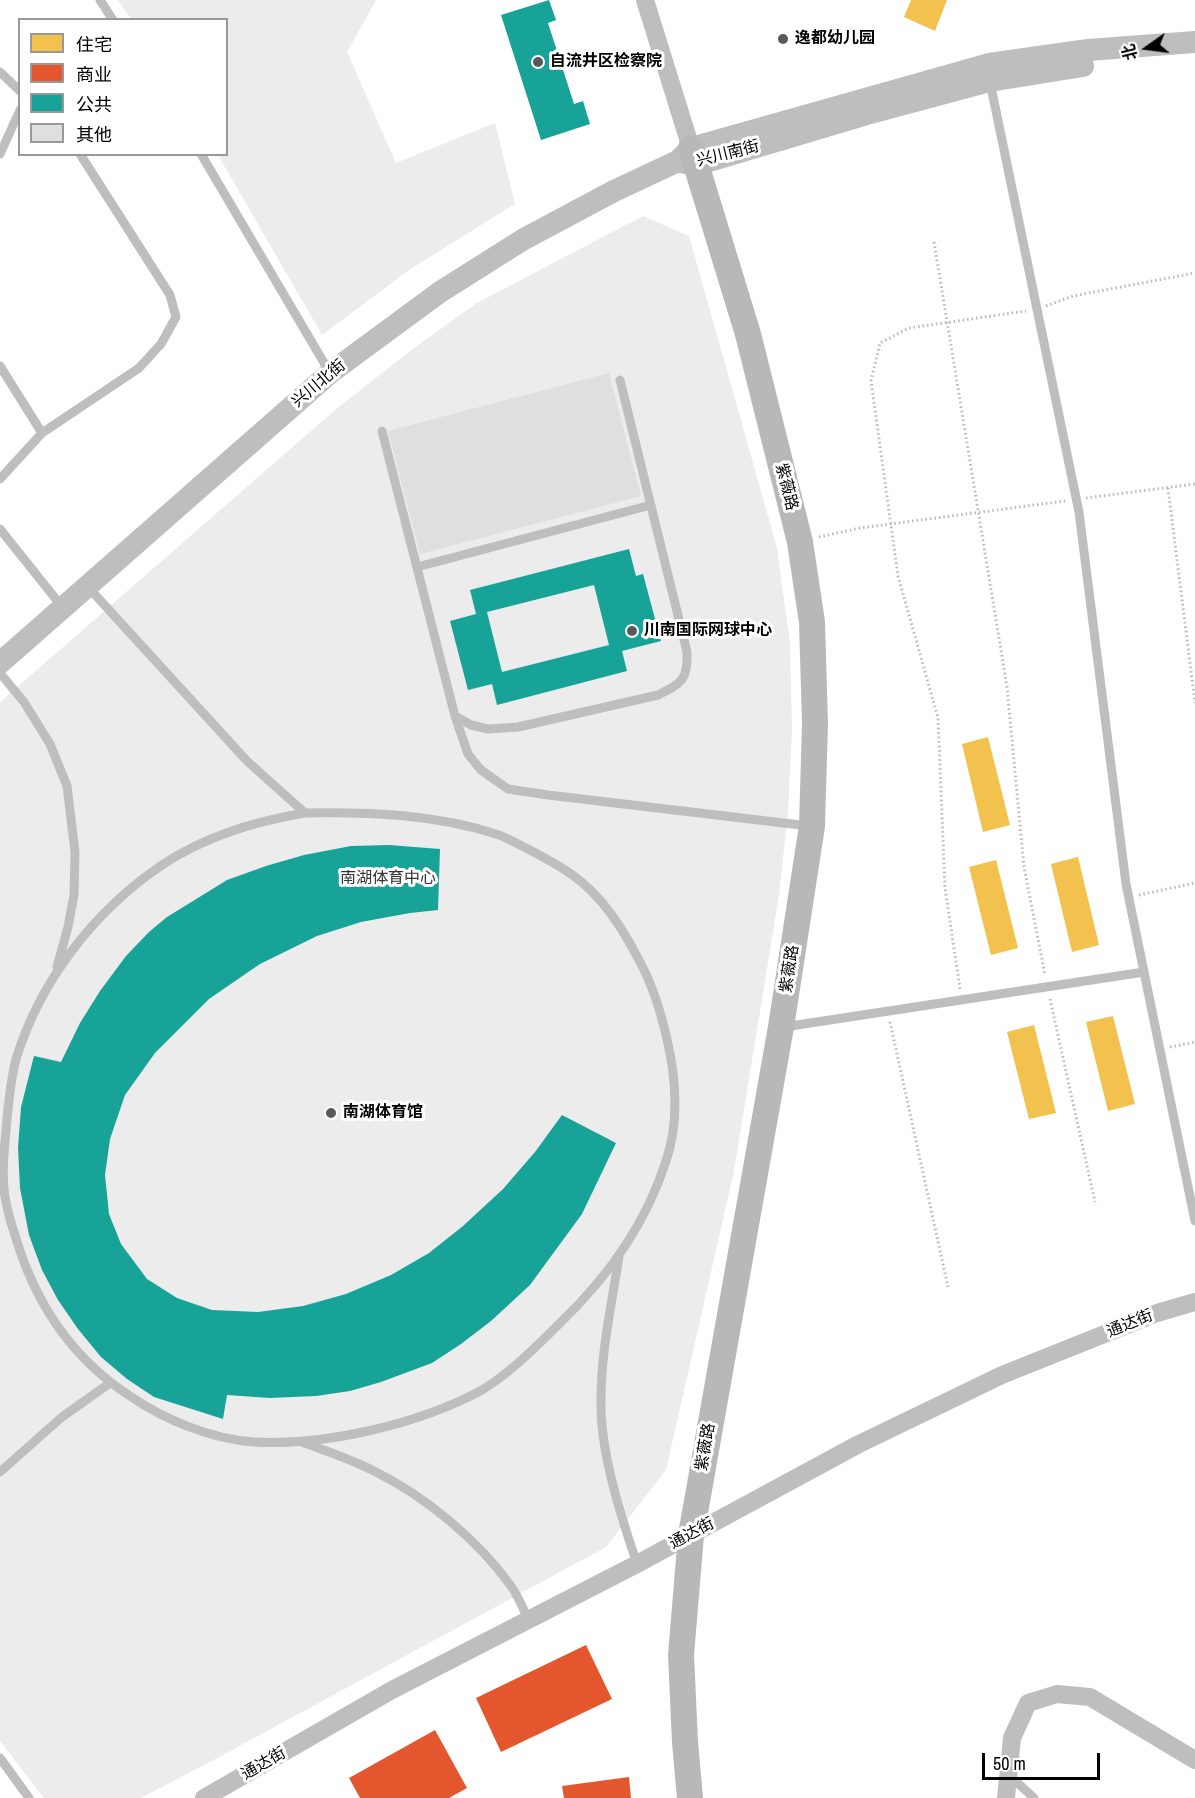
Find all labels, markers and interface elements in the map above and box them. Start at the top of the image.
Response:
legend [18,18,228,156]
north arrow [1117,18,1177,78]
place label: 逸都幼儿园 [795,29,875,49]
text: 住宅 [76,32,112,57]
marker: 逸都幼儿园 [776,32,790,46]
text: 北 [1117,42,1142,63]
place label: 自流井区检察院 [550,52,662,72]
marker: 自流井区检察院 [531,55,545,69]
text: 商业 [76,62,112,87]
text: 公共 [76,92,112,117]
text: 其他 [76,122,112,147]
street label: 兴川南街 [695,137,761,171]
street label: 兴川北街 [288,356,350,412]
street label: 紫薇路 [771,461,801,513]
place label: 川南国际网球中心 [644,621,772,641]
marker: 川南国际网球中心 [625,624,639,638]
park label: 南湖体育中心 [340,869,436,889]
street label: 紫薇路 [777,944,803,994]
place label: 南湖体育馆 [343,1103,423,1123]
marker: 南湖体育馆 [324,1106,338,1120]
street label: 通达街 [1104,1306,1156,1342]
street label: 紫薇路 [692,1422,720,1472]
street label: 通达街 [666,1514,718,1554]
scale bar [985,1741,1104,1779]
street label: 通达街 [238,1744,290,1784]
text: 50 m [993,1751,1026,1776]

